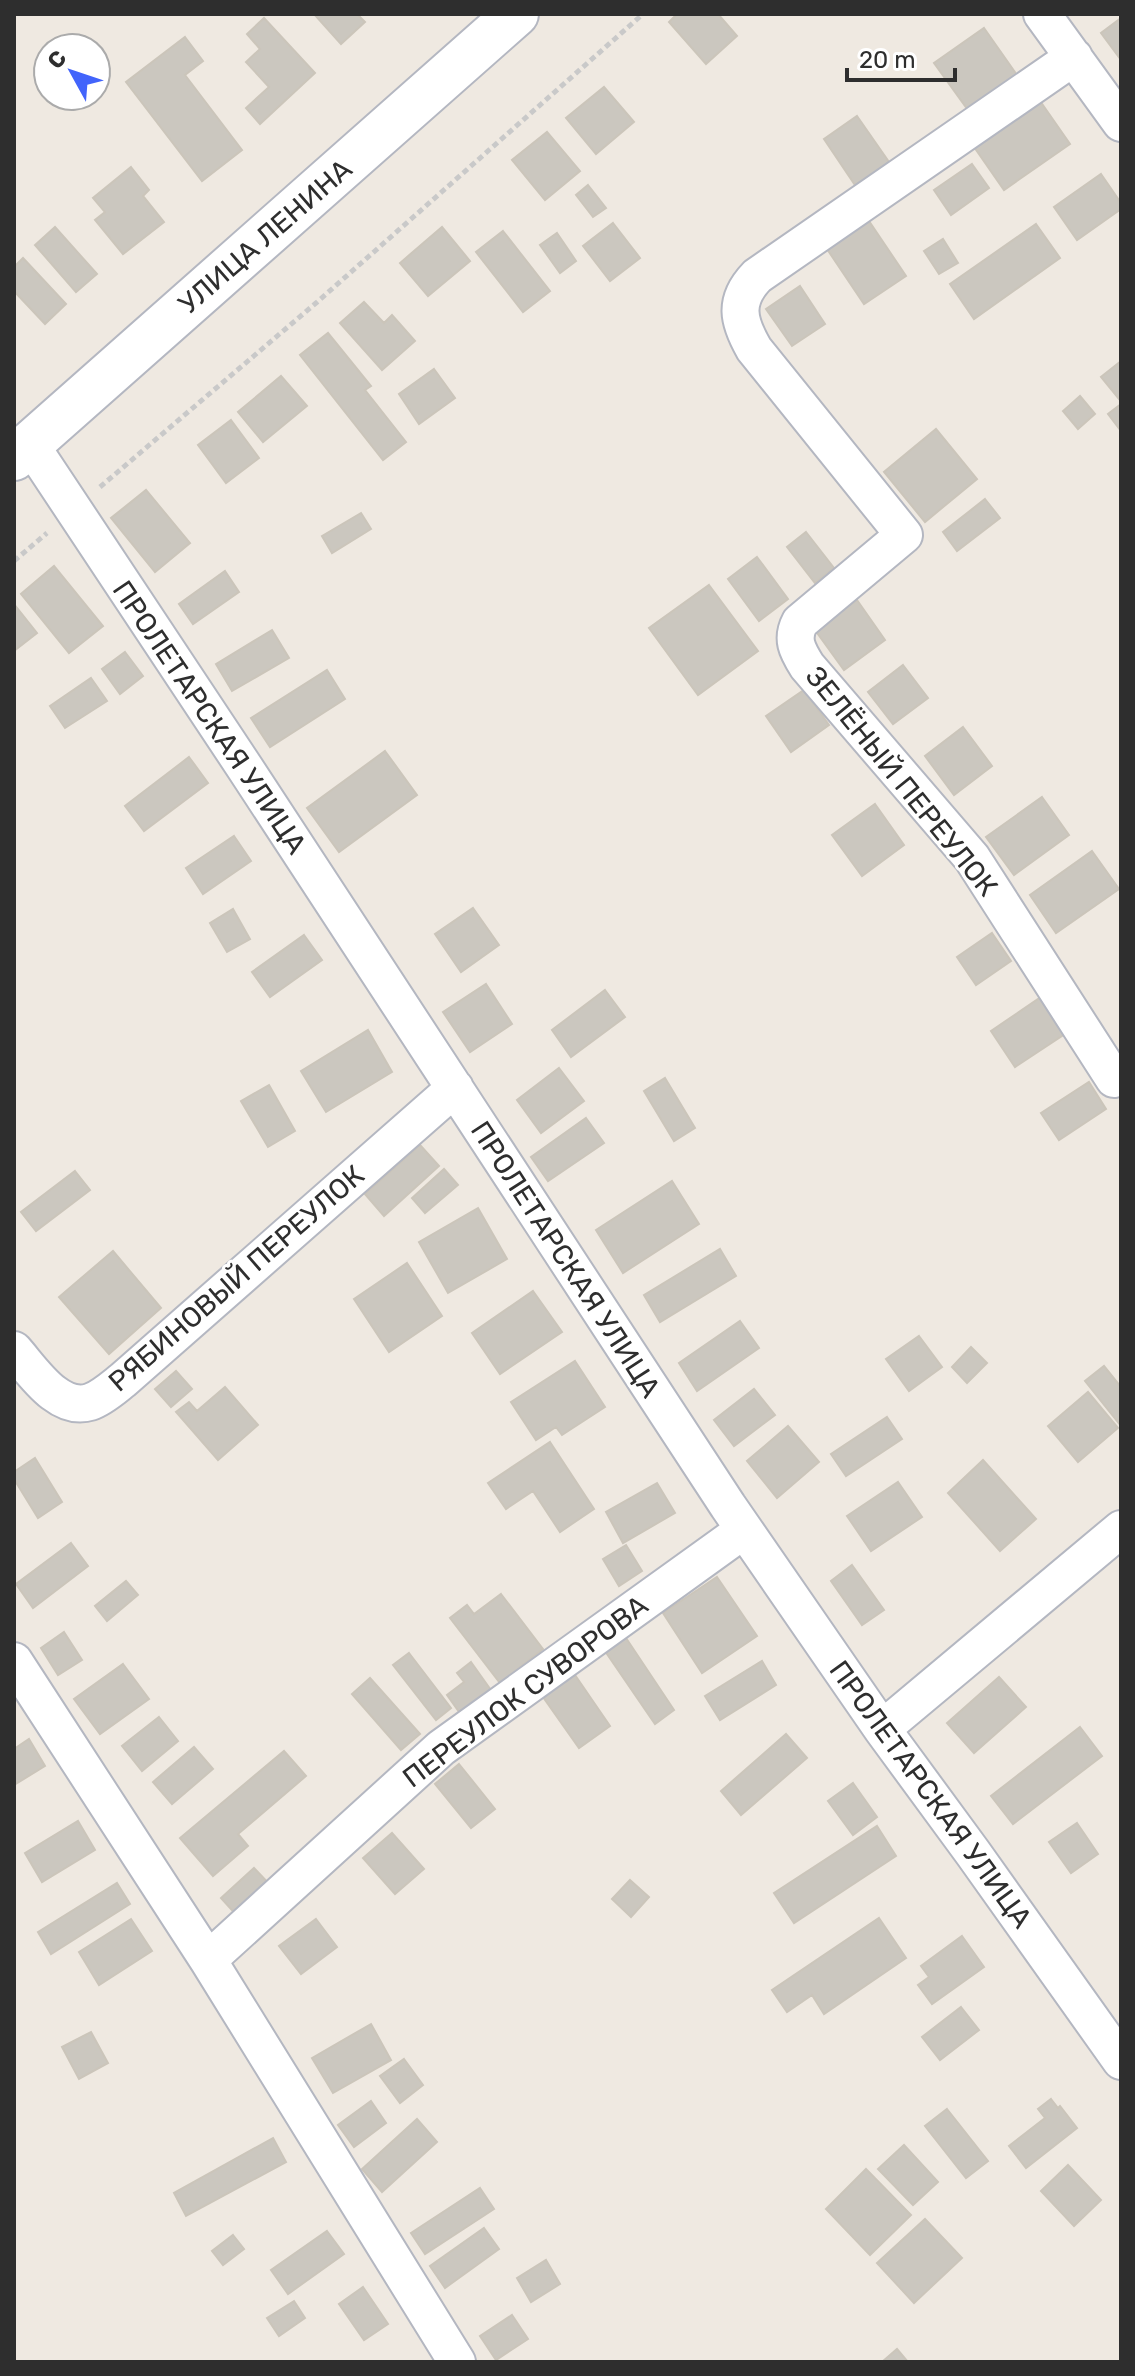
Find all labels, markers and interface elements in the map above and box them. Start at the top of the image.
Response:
north arrow [32,32,112,112]
scale bar [847,32,955,82]
text: С [42,45,72,74]
text: 20 m [859,46,916,74]
street label: УЛИЦА ЛЕНИНА [172,152,359,321]
street label: ПРОЛЕТАРСКАЯ УЛИЦА [106,574,314,860]
street label: ЗЕЛЁНЫЙ ПЕРЕУЛОК [799,660,1004,903]
street label: ПРОЛЕТАРСКАЯ УЛИЦА [464,1115,667,1404]
street label: РЯБИНОВЫЙ ПЕРЕУЛОК [102,1158,371,1398]
street label: ПЕРЕУЛОК СУВОРОВА [396,1588,654,1794]
street label: ПРОЛЕТАРСКАЯ УЛИЦА [822,1654,1039,1935]

